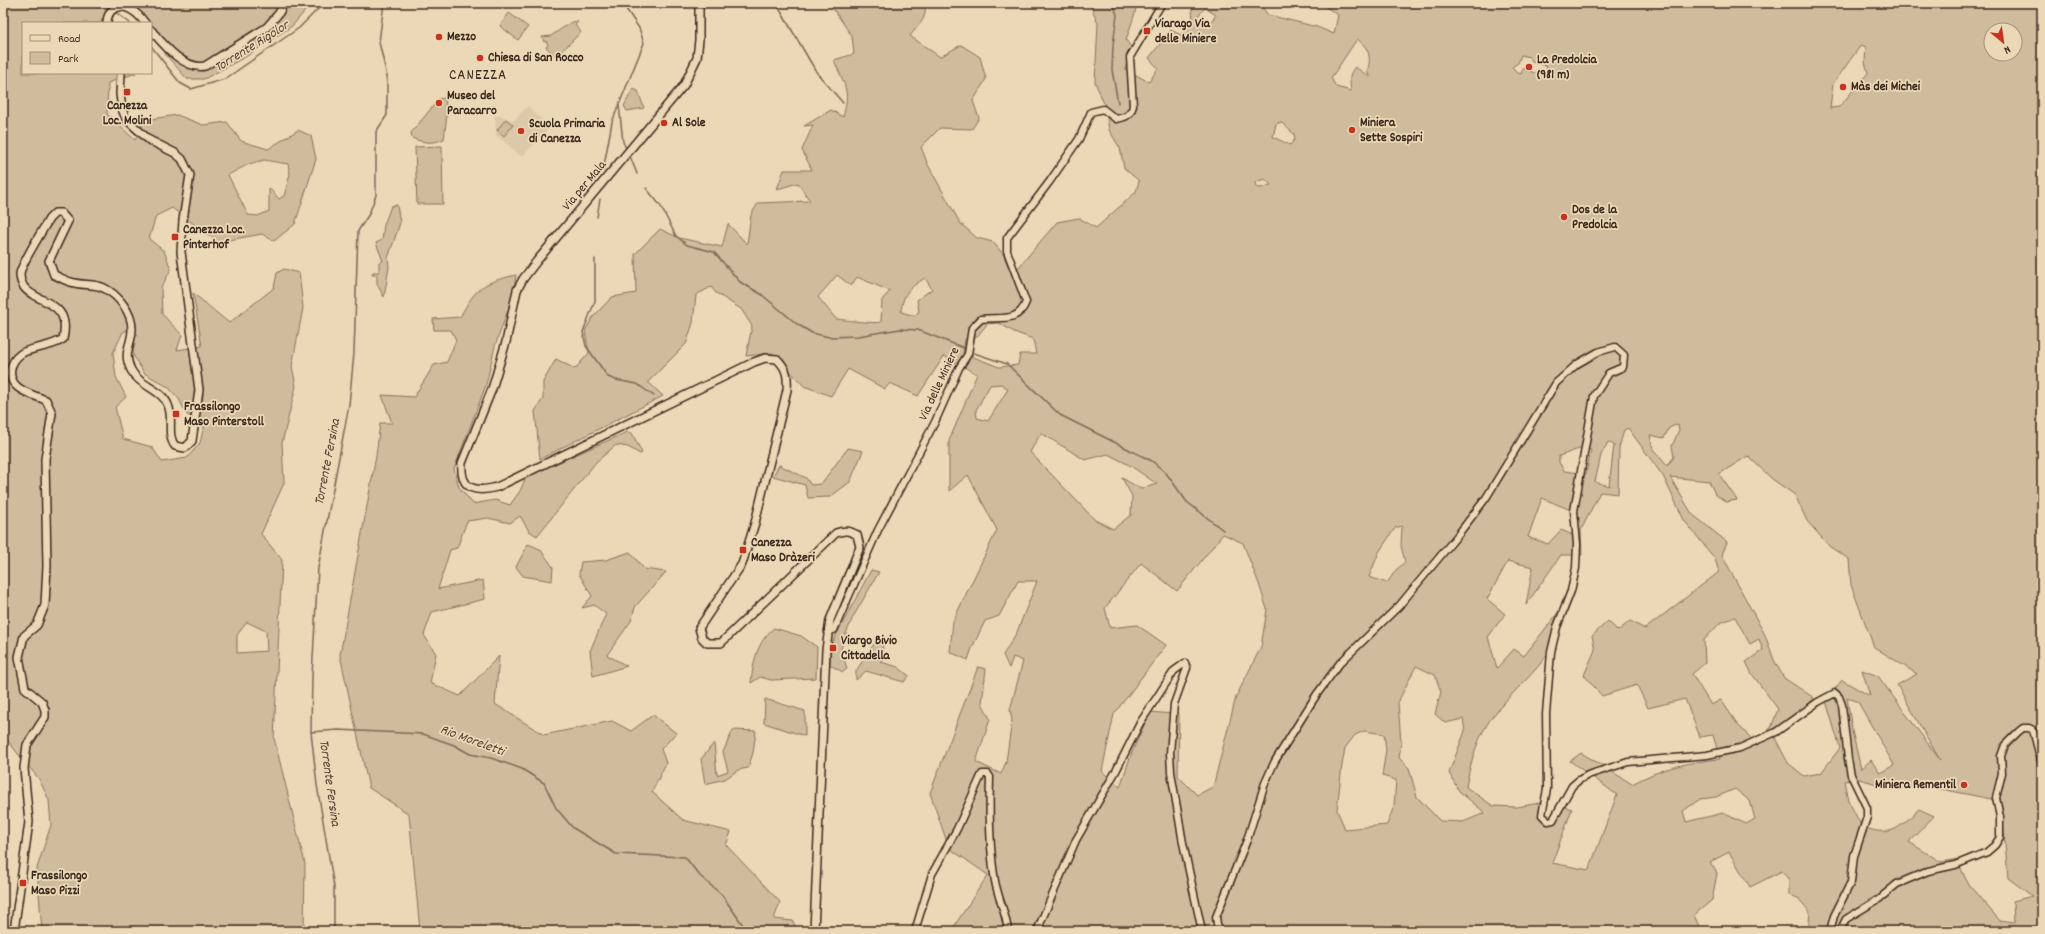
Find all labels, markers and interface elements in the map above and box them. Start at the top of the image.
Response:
water label: Torrente Rigolor [211,15,295,78]
place label: Viarago Via delle Miniere [1155,15,1217,49]
legend [22,22,152,74]
north arrow [1983,22,2023,62]
marker: Viarago Via delle Miniere [1142,26,1152,36]
place label: Mezzo [447,28,476,47]
text: Road [58,31,80,48]
marker: Mezzo [434,32,444,42]
text: N [2000,41,2013,58]
place label: Chiesa di San Rocco [488,49,584,68]
text: Park [58,51,79,68]
place label: La Predolcia (981 m) [1537,51,1597,85]
marker: Chiesa di San Rocco [475,53,485,63]
marker: La Predolcia (981 m) [1524,62,1534,72]
district label: CANEZZA [449,65,507,87]
place label: Màs dei Michei [1851,78,1921,97]
marker: Màs dei Michei [1838,82,1848,92]
marker: Canezza Loc. Molini [122,87,132,97]
place label: Museo del Paracarro [447,87,497,121]
place label: Canezza Loc. Molini [103,97,152,131]
marker: Museo del Paracarro [434,98,444,108]
place label: Al Sole [672,114,706,133]
place label: Miniera Sette Sospiri [1360,114,1423,148]
place label: Scuola Primaria di Canezza [529,115,606,149]
marker: Al Sole [659,118,669,128]
marker: Miniera Sette Sospiri [1347,125,1357,135]
marker: Scuola Primaria di Canezza [516,126,526,136]
street label: Via per Mala [558,156,612,215]
place label: Dos de la Predolcia [1572,201,1618,235]
marker: Dos de la Predolcia [1559,212,1569,222]
place label: Canezza Loc. Pinterhof [183,221,245,255]
marker: Canezza Loc. Pinterhof [170,232,180,242]
street label: Via delle Miniere [915,344,965,424]
place label: Frassilongo Maso Pinterstoll [184,398,265,432]
marker: Frassilongo Maso Pinterstoll [171,409,181,419]
water label: Torrente Fersina [310,416,346,507]
place label: Canezza Maso Dràzeri [751,534,815,568]
marker: Canezza Maso Dràzeri [738,545,748,555]
place label: Viargo Bivio Cittadella [841,632,897,666]
marker: Viargo Bivio Cittadella [828,643,838,653]
water label: Rio Moreletti [437,720,509,763]
water label: Torrente Fersina [313,738,345,829]
place label: Miniera Rementil [1875,776,1957,795]
marker: Miniera Rementil [1959,780,1969,790]
place label: Frassilongo Maso Pizzi [31,867,88,901]
marker: Frassilongo Maso Pizzi [18,878,28,888]

